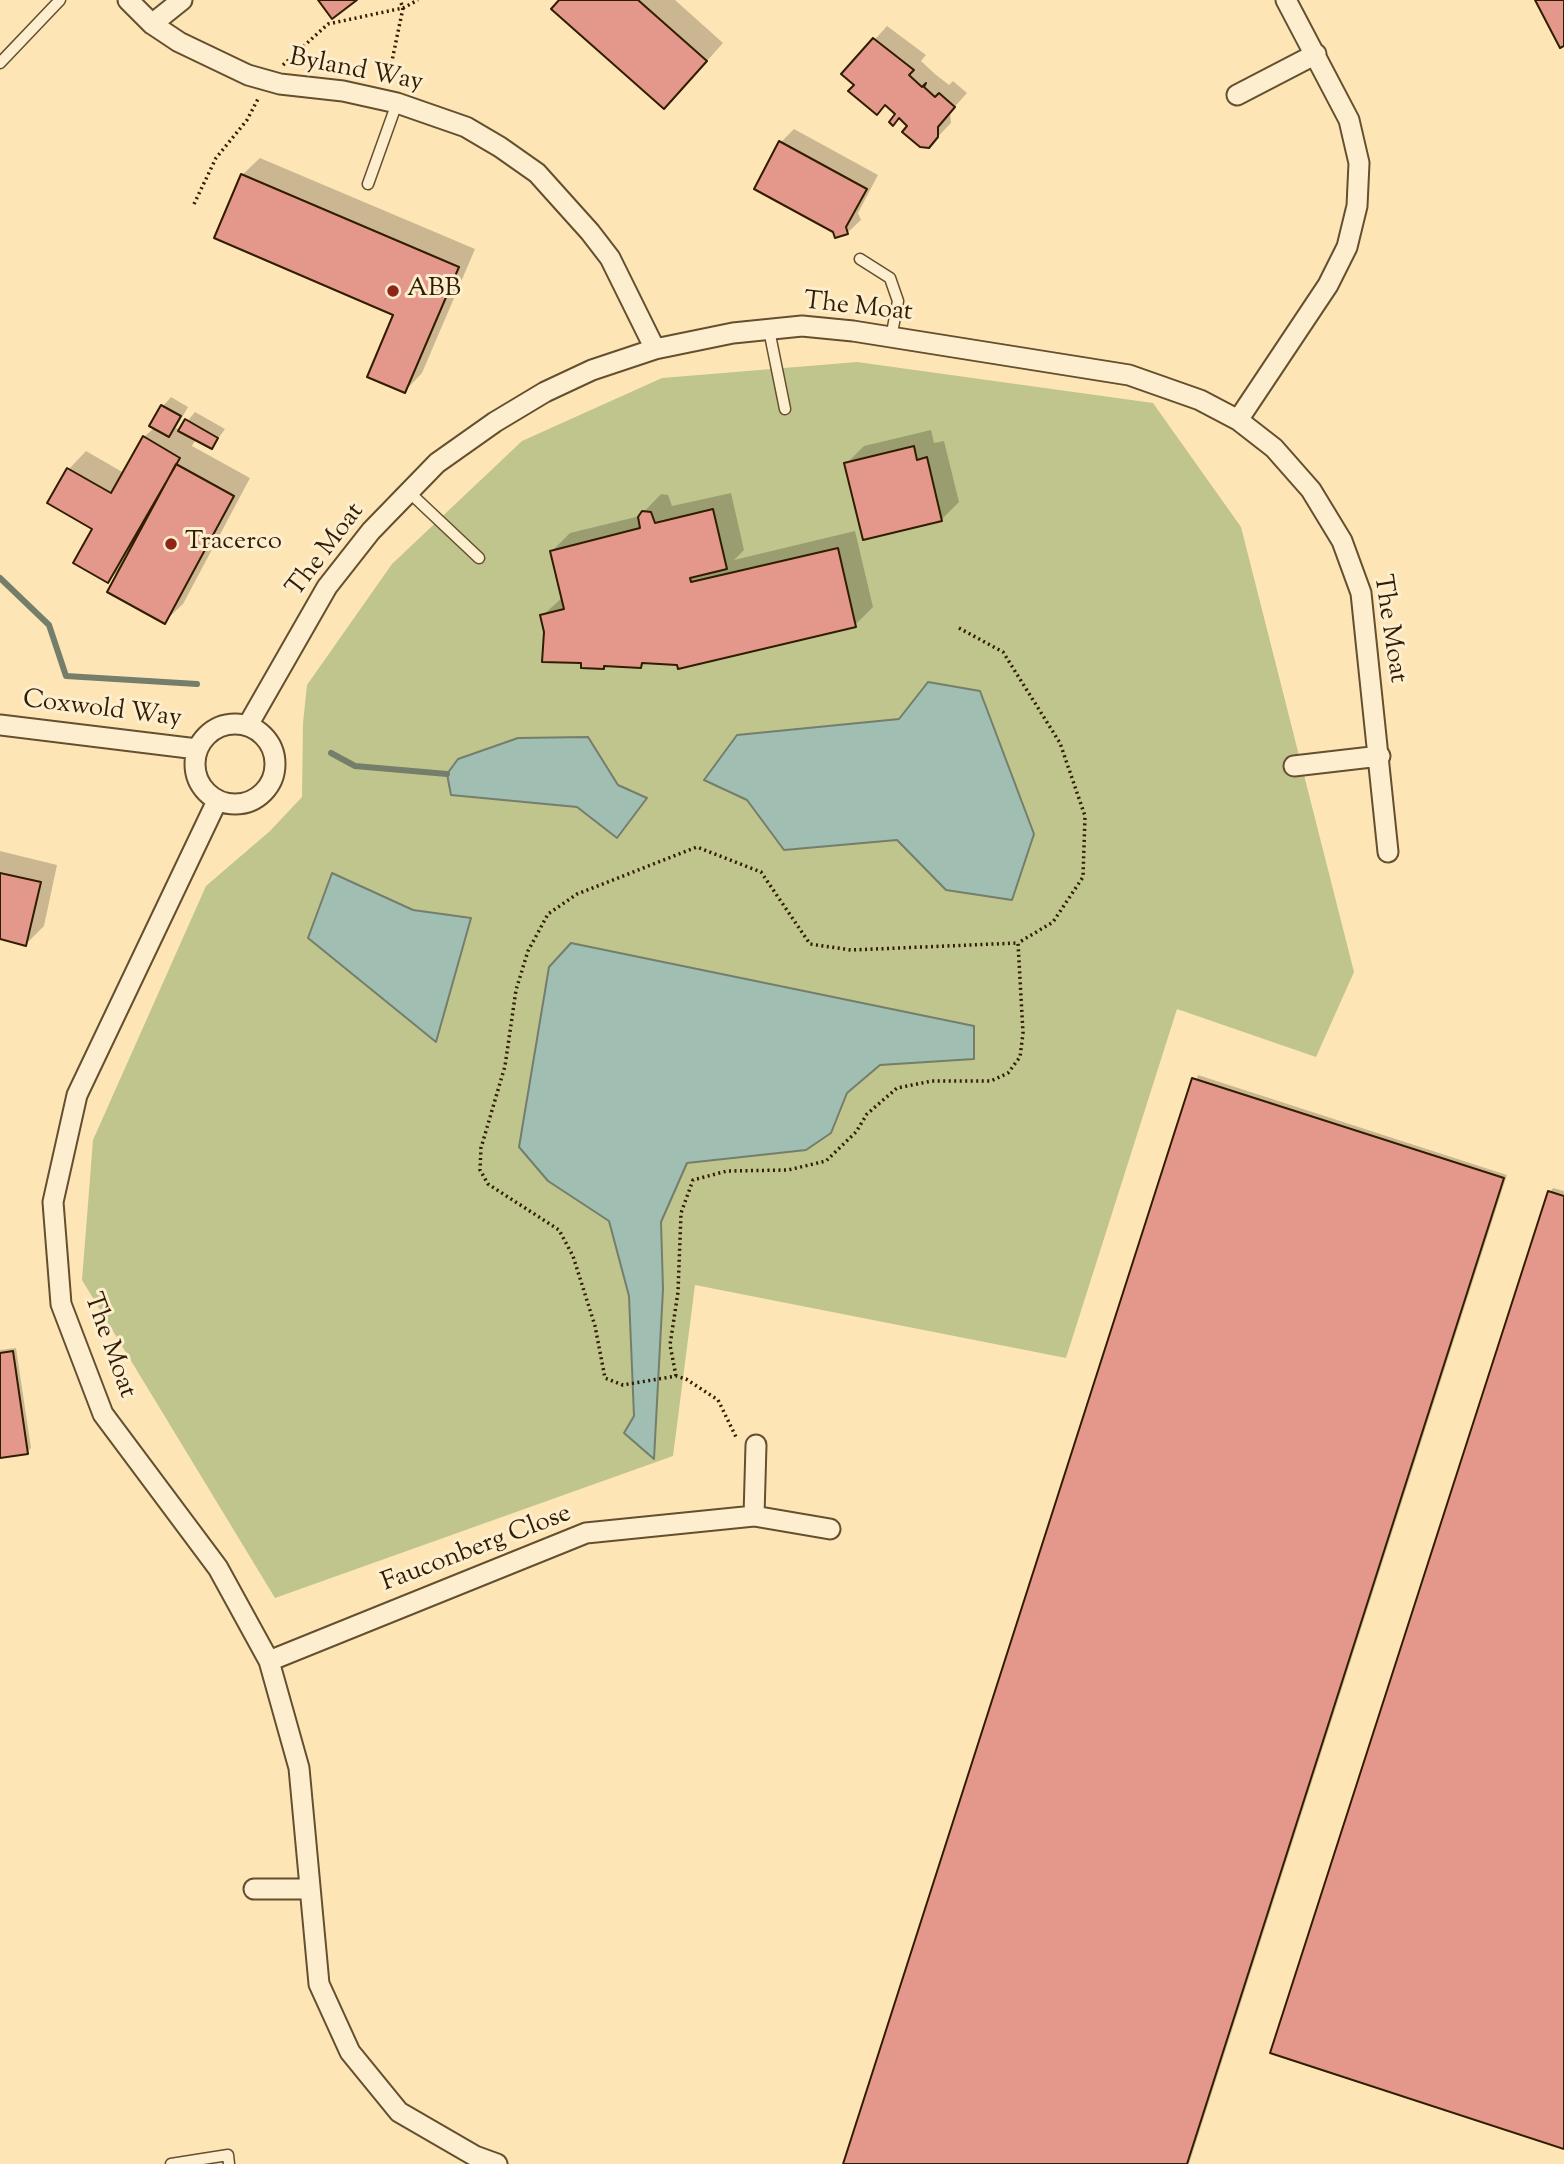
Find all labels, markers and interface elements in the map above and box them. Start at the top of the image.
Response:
street label: Byland Way [286,44,426,100]
place label: ABB [407,275,461,307]
marker: ABB [385,283,401,299]
street label: The Moat [802,288,914,330]
street label: The Moat [282,498,372,604]
place label: Tracerco [185,528,282,560]
marker: Tracerco [163,536,179,552]
street label: The Moat [1364,573,1412,685]
street label: Coxwold Way [21,686,183,736]
street label: The Moat [75,1289,141,1403]
street label: Fauconberg Close [378,1500,576,1600]

